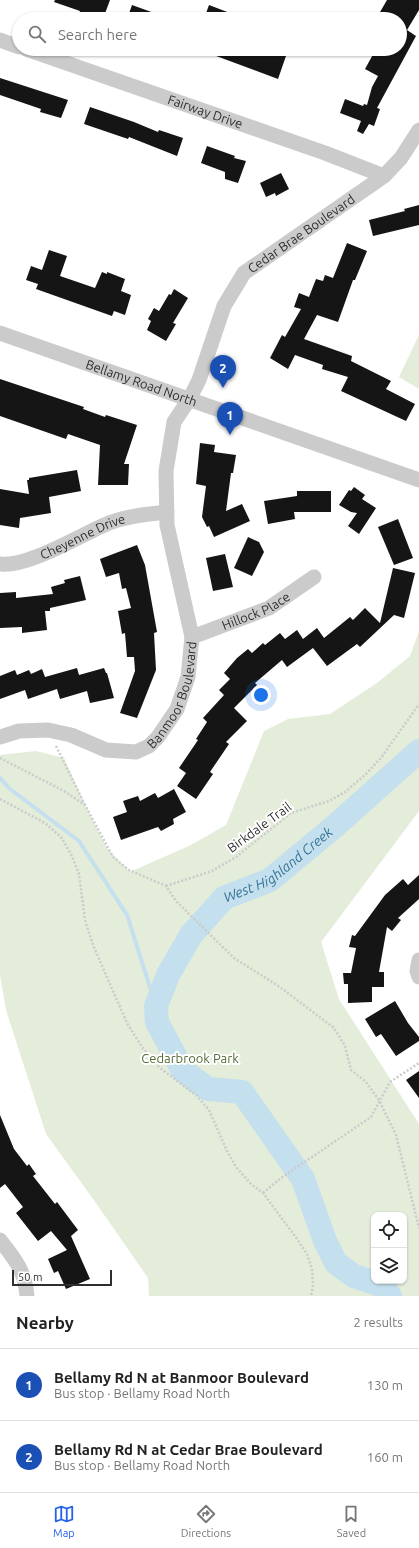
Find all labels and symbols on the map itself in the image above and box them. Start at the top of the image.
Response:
street label: Fairway Drive [166,92,245,131]
street label: Cedar Brae Boulevard [245,192,357,275]
pin: 2 [210,355,236,388]
street label: Bellamy Road North [84,357,199,409]
pin: 1 [217,402,243,435]
street label: Cheyenne Drive [38,511,126,562]
street label: Hillock Place [220,589,292,632]
street label: Banmoor Boulevard [144,641,199,751]
your location [251,685,271,705]
street label: Birkdale Trail [224,799,294,855]
water label: West Highland Creek [221,823,336,905]
park label: Cedarbrook Park [141,1051,239,1065]
scale bar [12,1268,112,1287]

